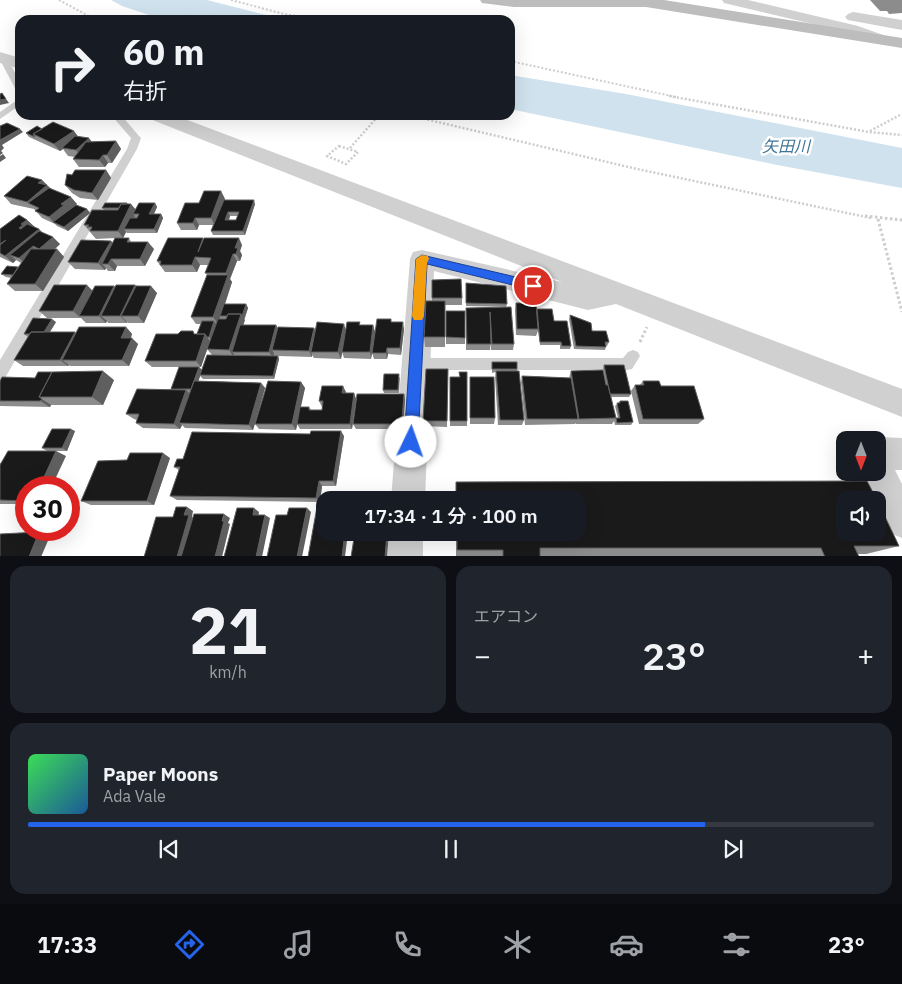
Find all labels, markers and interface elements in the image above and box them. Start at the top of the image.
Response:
text: 60 m [123,29,205,75]
icon: right [40,35,105,100]
text: 右折 [123,76,167,105]
water label: 矢田川 [762,136,812,156]
pin [512,265,554,307]
icon: arrive [519,272,547,300]
position arrow [384,415,436,467]
north arrow [836,431,886,481]
map controls [836,431,886,541]
speed limit sign: 30 [15,476,80,541]
button: sound [836,491,886,541]
text: 17:34 · 1 分 · 100 m [364,504,538,528]
text: 21 [189,587,267,672]
text: エアコン [474,606,538,626]
text: 23° [642,631,706,680]
text: − [474,637,491,674]
text: + [857,637,874,674]
text: km/h [209,662,247,682]
text: Paper Moons [103,762,218,786]
text: Ada Vale [103,786,166,806]
icon: previous [155,835,183,863]
icon: pause [437,835,465,863]
icon: next [719,835,747,863]
icon: directions [172,927,207,962]
icon: music [281,927,316,962]
icon: phone [390,927,425,962]
icon: climate [500,927,535,962]
icon: car [609,927,644,962]
icon: filters [719,927,754,962]
text: 17:33 [37,930,97,959]
text: 23° [828,930,865,959]

